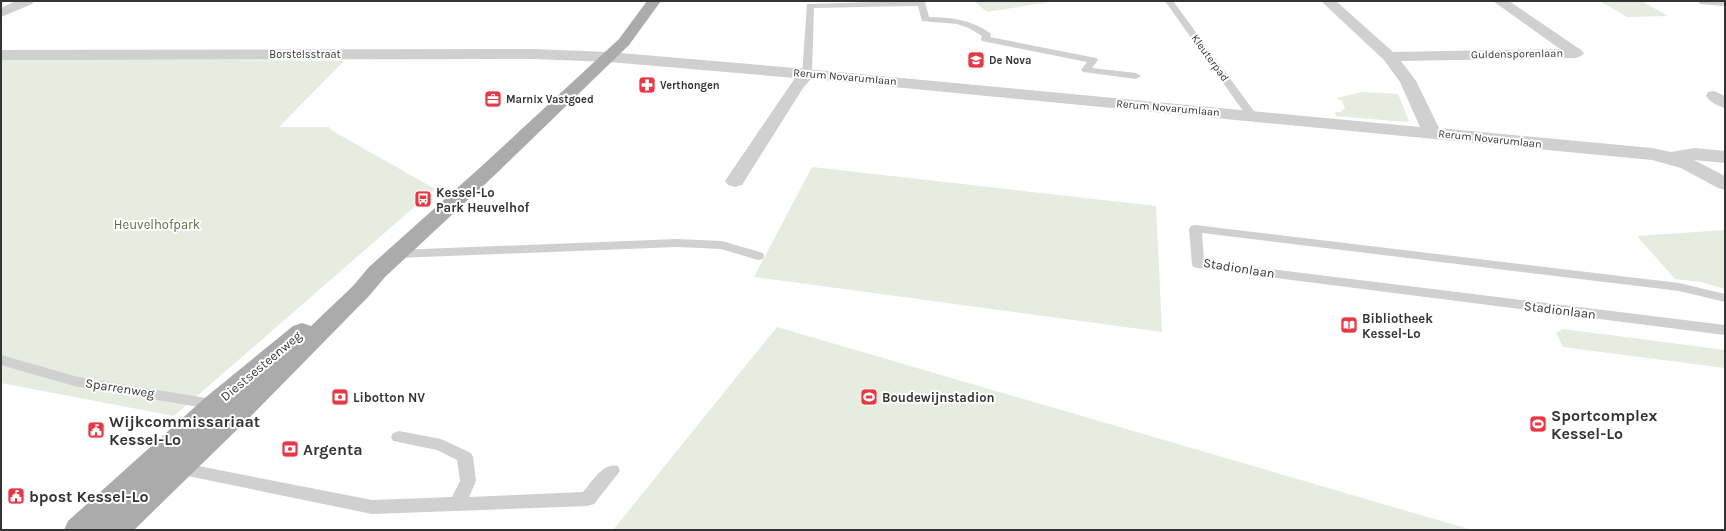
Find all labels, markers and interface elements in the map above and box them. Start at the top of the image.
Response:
street label: Kleuterpad [1189,32,1231,84]
street label: Guldensporenlaan [1471,47,1563,61]
street label: Borstelsstraat [269,48,341,61]
school or university icon: De Nova [966,50,986,70]
place label: De Nova [989,54,1031,67]
street label: Rerum Novarumlaan [793,66,897,88]
pharmacy icon: Verthongen [637,75,657,95]
place label: Verthongen [660,79,720,92]
office icon: Marnix Vastgoed [483,89,503,109]
place label: Marnix Vastgoed [506,93,594,106]
street label: Rerum Novarumlaan [1116,97,1220,119]
street label: Rerum Novarumlaan [1438,127,1542,151]
place label: Kessel-Lo Park Heuvelhof [436,185,529,215]
bus stop icon: Kessel-Lo Park Heuvelhof [413,189,433,209]
park label: Heuvelhofpark [114,217,200,232]
street label: Stadionlaan [1202,255,1276,281]
street label: Stadionlaan [1523,298,1597,322]
place label: Bibliotheek Kessel-Lo [1362,311,1433,341]
library icon: Bibliotheek Kessel-Lo [1339,315,1359,335]
street label: Diestsesteenweg [218,327,305,404]
street label: Sparrenweg [84,375,156,401]
bank icon: Libotton NV [330,387,350,407]
sports icon: Boudewijnstadion [859,387,879,407]
place label: Libotton NV [353,390,425,405]
place label: Boudewijnstadion [882,390,995,405]
place label: Sportcomplex Kessel-Lo [1551,406,1657,443]
place label: Wijkcommissariaat Kessel-Lo [109,412,260,449]
sports icon: Sportcomplex Kessel-Lo [1528,414,1548,434]
public building icon: Wijkcommissariaat Kessel-Lo [86,420,106,440]
bank icon: Argenta [280,439,300,459]
place label: Argenta [303,440,363,459]
public building icon: bpost Kessel-Lo [6,486,26,506]
place label: bpost Kessel-Lo [29,487,149,506]

